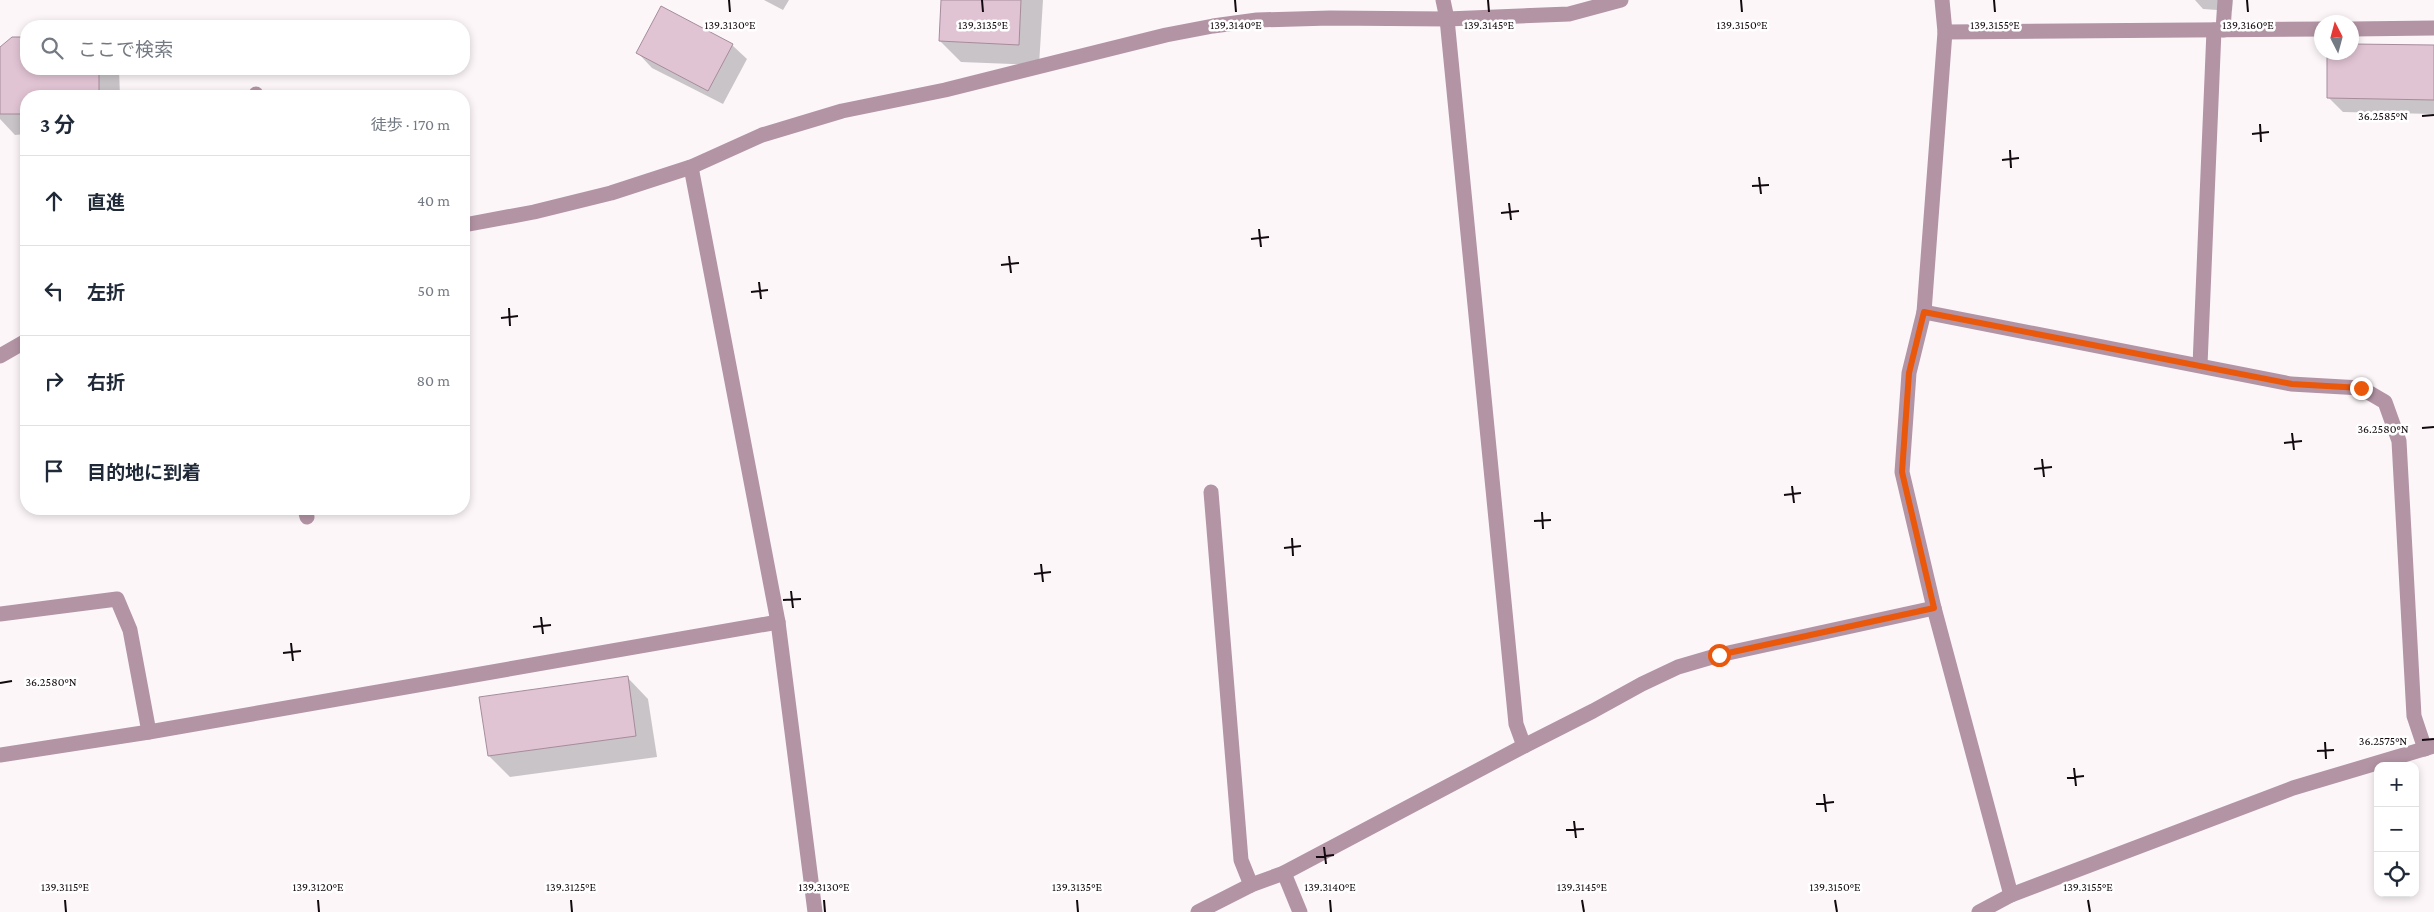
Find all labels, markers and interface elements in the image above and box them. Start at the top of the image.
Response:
north arrow [2314,15,2359,60]
text: 139.3130°E [704,18,756,32]
text: 139.3135°E [958,18,1008,32]
text: 139.3140°E [1210,18,1262,32]
text: 139.3145°E [1464,18,1515,32]
text: 139.3150°E [1716,18,1768,32]
text: 139.3155°E [1970,18,2020,32]
text: 139.3160°E [2222,18,2274,32]
search box [20,20,470,75]
icon: search [38,34,66,62]
text: ここで検索 [78,39,173,60]
text: 36.2585°N [2358,109,2408,123]
text: 3 分 [40,113,75,137]
text: 徒歩 · 170 m [371,116,450,133]
icon: ahead [40,187,68,215]
text: 直進 [87,192,125,213]
text: 40 m [417,192,450,209]
icon: left [40,277,68,305]
text: 左折 [87,282,125,303]
text: 50 m [418,282,450,299]
icon: right [40,367,68,395]
text: 右折 [87,372,125,393]
text: 80 m [416,372,450,389]
route end [2350,377,2373,400]
text: 36.2580°N [2357,422,2409,436]
icon: arrive [40,457,68,485]
text: 目的地に到着 [87,462,201,483]
route start [1708,644,1731,667]
text: 36.2580°N [25,675,77,689]
text: 36.2575°N [2359,734,2407,748]
map controls [2374,762,2419,897]
button: + [2374,762,2419,807]
button: − [2374,807,2419,852]
button: locate [2374,852,2419,897]
text: 139.3115°E [41,880,90,894]
text: 139.3120°E [292,880,344,894]
text: 139.3125°E [546,880,596,894]
text: 139.3130°E [798,880,850,894]
text: 139.3135°E [1052,880,1102,894]
text: 139.3140°E [1304,880,1356,894]
text: 139.3145°E [1557,880,1608,894]
text: 139.3150°E [1809,880,1861,894]
text: 139.3155°E [2063,880,2113,894]

